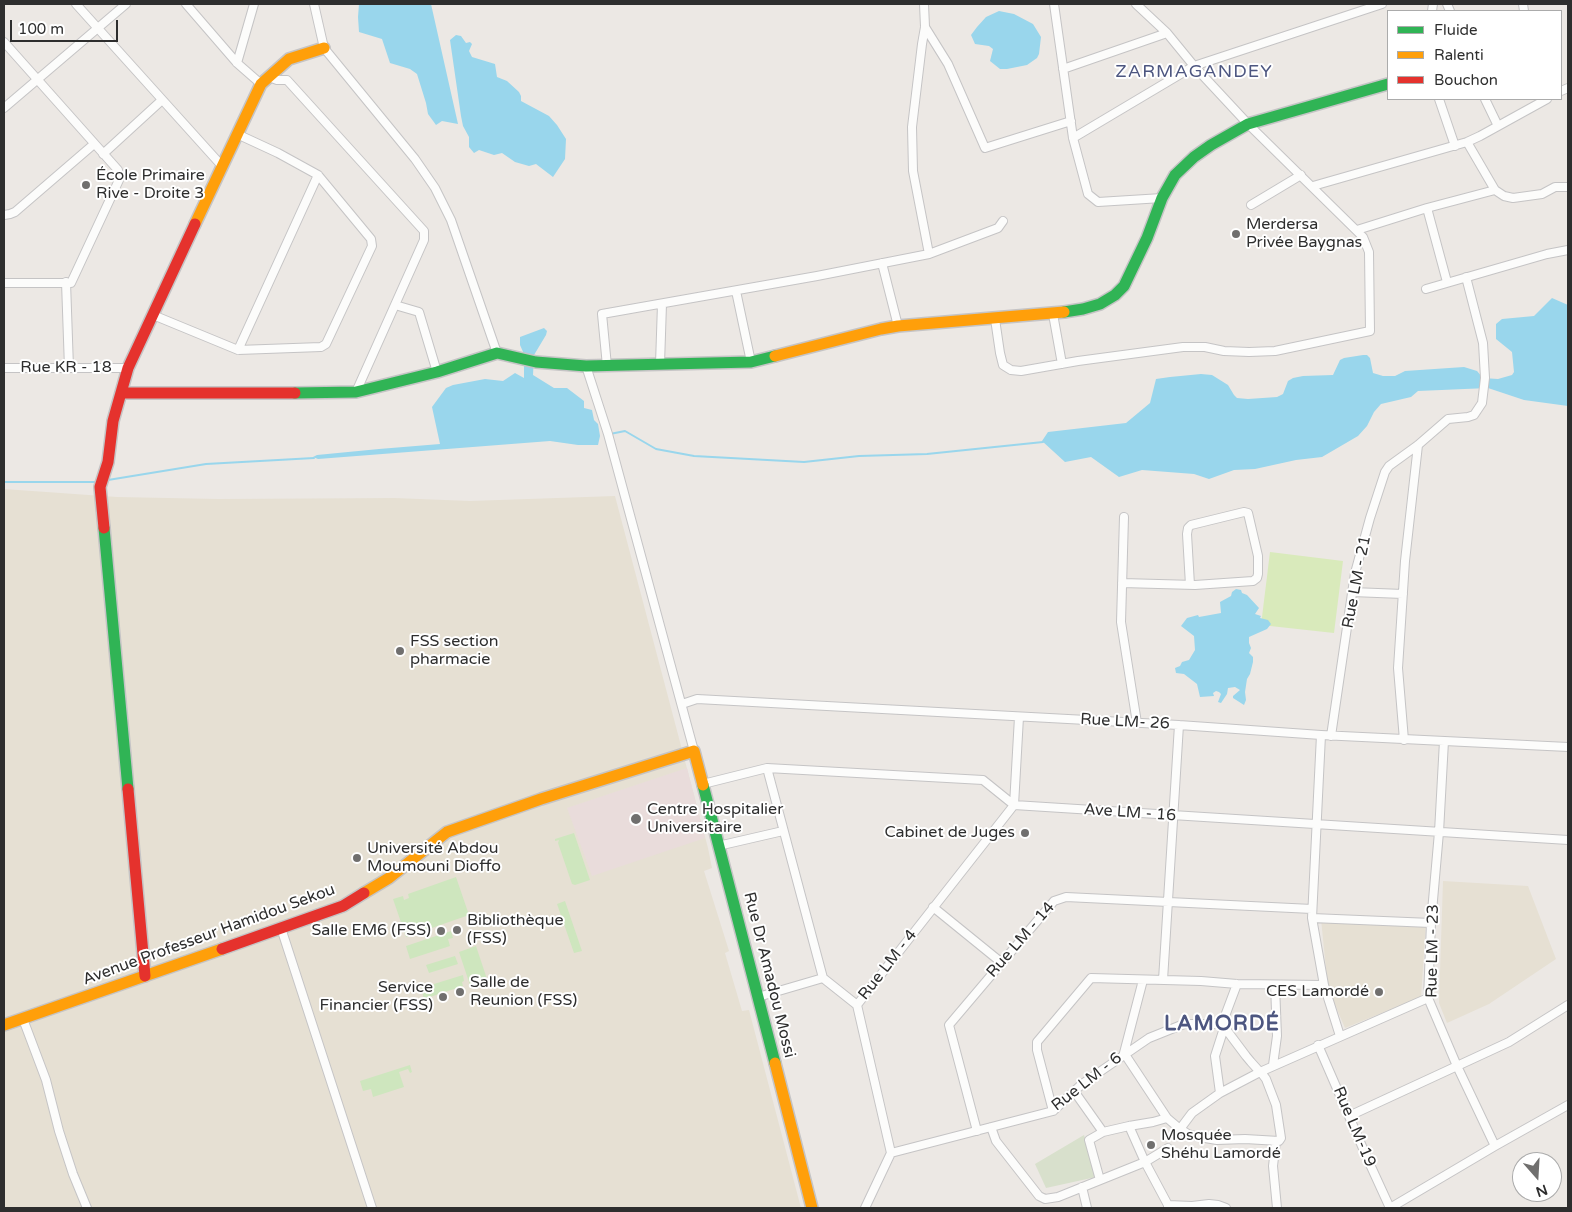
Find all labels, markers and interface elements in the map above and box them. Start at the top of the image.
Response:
scale bar [12,10,120,42]
legend [1387,10,1562,100]
text: 100 m [18,20,64,38]
text: Fluide [1434,21,1478,39]
text: Ralenti [1434,46,1484,64]
district label: ZARMAGANDEY [1114,61,1274,83]
text: Bouchon [1434,71,1498,89]
place label: École Primaire Rive - Droite 3 [96,166,205,204]
marker: École Primaire Rive - Droite 3 [80,179,92,191]
place label: Merdersa Privée Baygnas [1246,215,1362,253]
marker: Merdersa Privée Baygnas [1230,228,1242,240]
street label: Rue KR - 18 [20,358,112,378]
street label: Rue LM - 21 [1339,534,1375,630]
place label: FSS section pharmacie [410,632,498,670]
marker: FSS section pharmacie [394,645,406,657]
street label: Rue LM- 26 [1080,710,1170,734]
place label: Centre Hospitalier Universitaire [647,800,783,838]
street label: Ave LM - 16 [1083,800,1177,826]
marker: Centre Hospitalier Universitaire [629,812,643,826]
place label: Cabinet de Juges [884,823,1015,843]
marker: Cabinet de Juges [1019,827,1031,839]
place label: Université Abdou Moumouni Dioffo [367,839,501,877]
marker: Université Abdou Moumouni Dioffo [351,852,363,864]
street label: Avenue Professeur Hamidou Sekou [80,880,338,990]
street label: Rue Dr Amadou Mossi [739,890,799,1060]
street label: Rue LM - 14 [983,898,1059,982]
street label: Rue LM - 23 [1423,904,1443,998]
place label: Bibliothèque (FSS) [467,911,563,949]
place label: Salle EM6 (FSS) [311,921,431,941]
marker: Bibliothèque (FSS) [451,924,463,936]
marker: Salle EM6 (FSS) [435,925,447,937]
street label: Rue LM - 4 [855,926,921,1004]
place label: Salle de Reunion (FSS) [470,973,577,1011]
place label: Service Financier (FSS) [319,978,433,1016]
place label: CES Lamordé [1266,982,1369,1002]
marker: Salle de Reunion (FSS) [454,986,466,998]
marker: CES Lamordé [1373,986,1385,998]
marker: Service Financier (FSS) [437,991,449,1003]
district label: LAMORDÉ [1163,1011,1281,1037]
street label: Rue LM - 6 [1048,1049,1126,1115]
street label: Rue LM-19 [1328,1084,1380,1170]
place label: Mosquée Shéhu Lamordé [1161,1126,1281,1164]
marker: Mosquée Shéhu Lamordé [1145,1139,1157,1151]
north arrow [1512,1152,1562,1202]
text: N [1534,1181,1550,1201]

